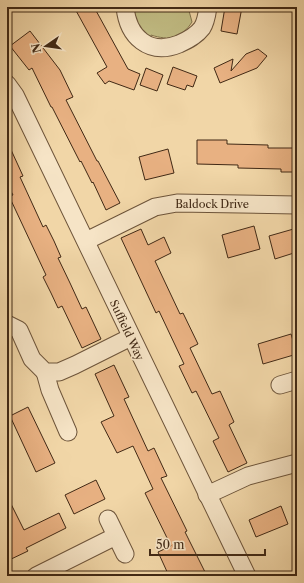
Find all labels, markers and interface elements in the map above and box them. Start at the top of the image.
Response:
north arrow [26,26,66,66]
text: N [28,42,44,54]
street label: Baldock Drive [175,197,249,211]
street label: Suffield Way [107,297,148,363]
scale bar [150,531,265,557]
text: 50 m [156,537,185,552]

